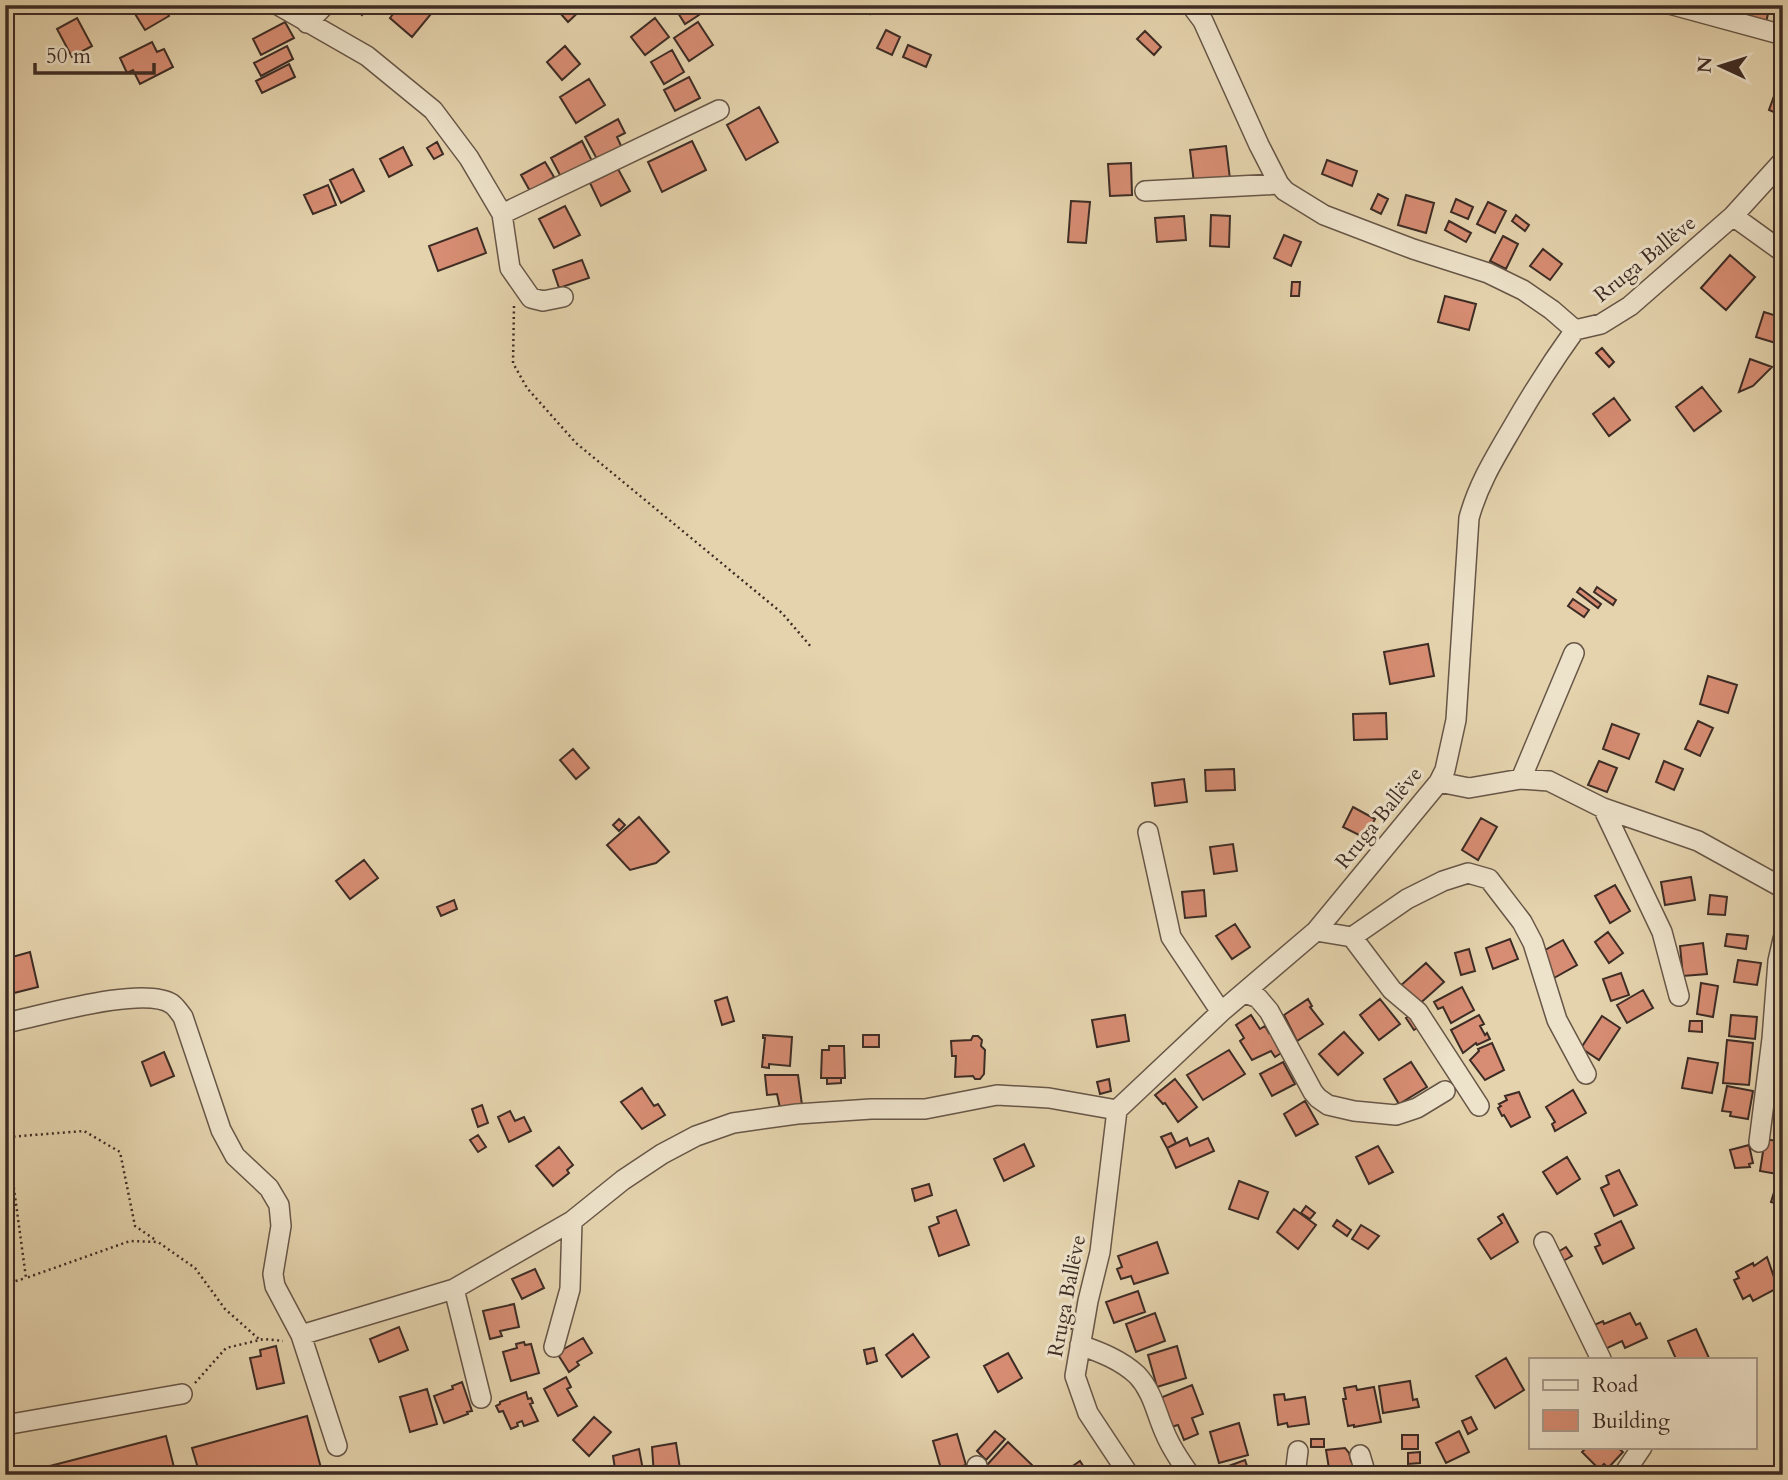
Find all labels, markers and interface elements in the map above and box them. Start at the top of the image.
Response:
scale bar [35,32,154,76]
north arrow [1686,32,1756,102]
text: 50 m [46,42,91,71]
text: N [1691,55,1719,74]
street label: Rruga Ballëve [1588,209,1702,309]
street label: Rruga Ballëve [1329,761,1429,875]
street label: Rruga Ballëve [1041,1232,1093,1360]
legend [1529,1358,1756,1448]
text: Road [1592,1371,1638,1400]
text: Building [1592,1407,1670,1436]

